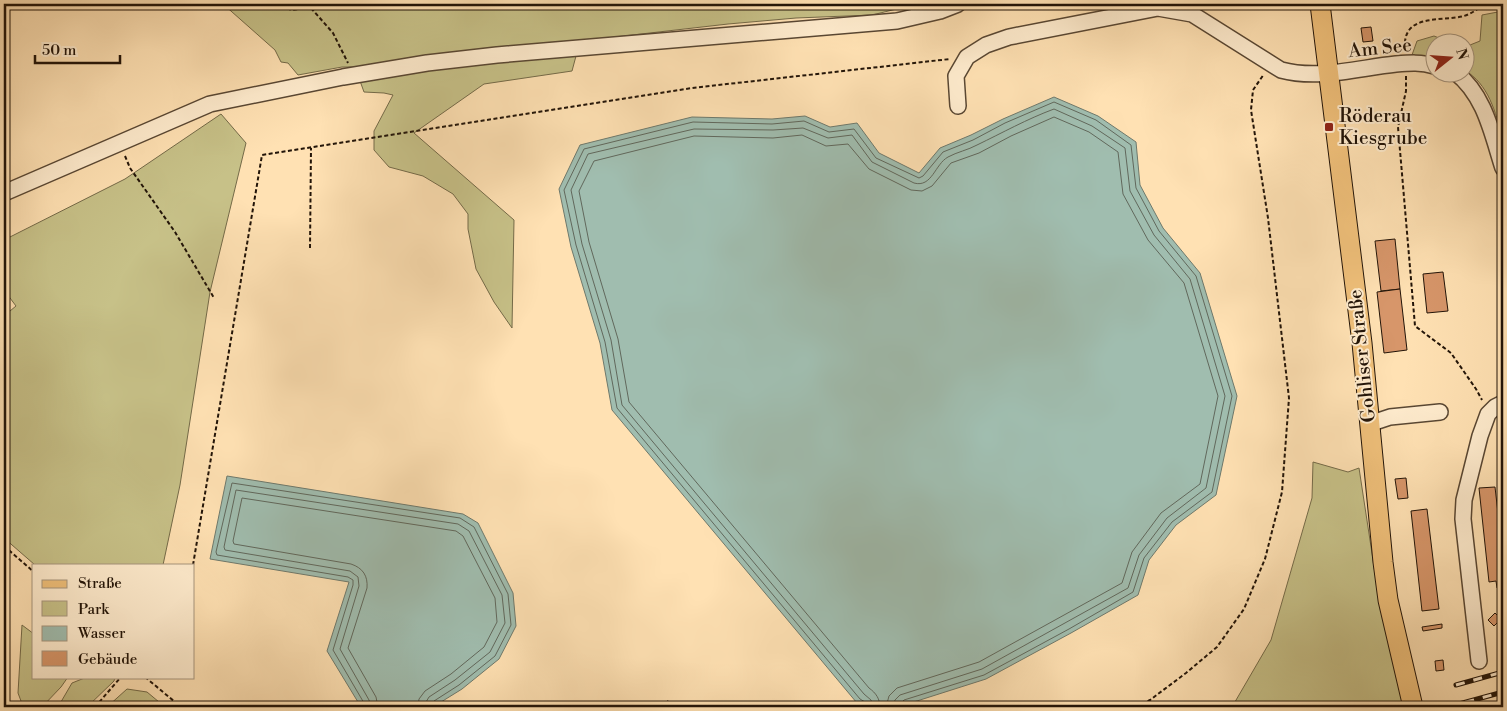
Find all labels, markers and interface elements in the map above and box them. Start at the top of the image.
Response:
scale bar [35,32,120,64]
north arrow [1424,32,1474,82]
street label: Am See [1346,33,1413,63]
text: 50 m [42,41,76,60]
text: N [1451,47,1472,62]
place label: Röderau Kiesgrube [1339,104,1427,150]
marker: Röderau Kiesgrube [1323,121,1335,133]
street label: Gohliser Straße [1343,288,1381,424]
legend [32,564,195,678]
text: Straße [78,574,122,593]
text: Park [78,600,110,619]
text: Wasser [77,624,126,643]
text: Gebäude [78,650,137,669]

